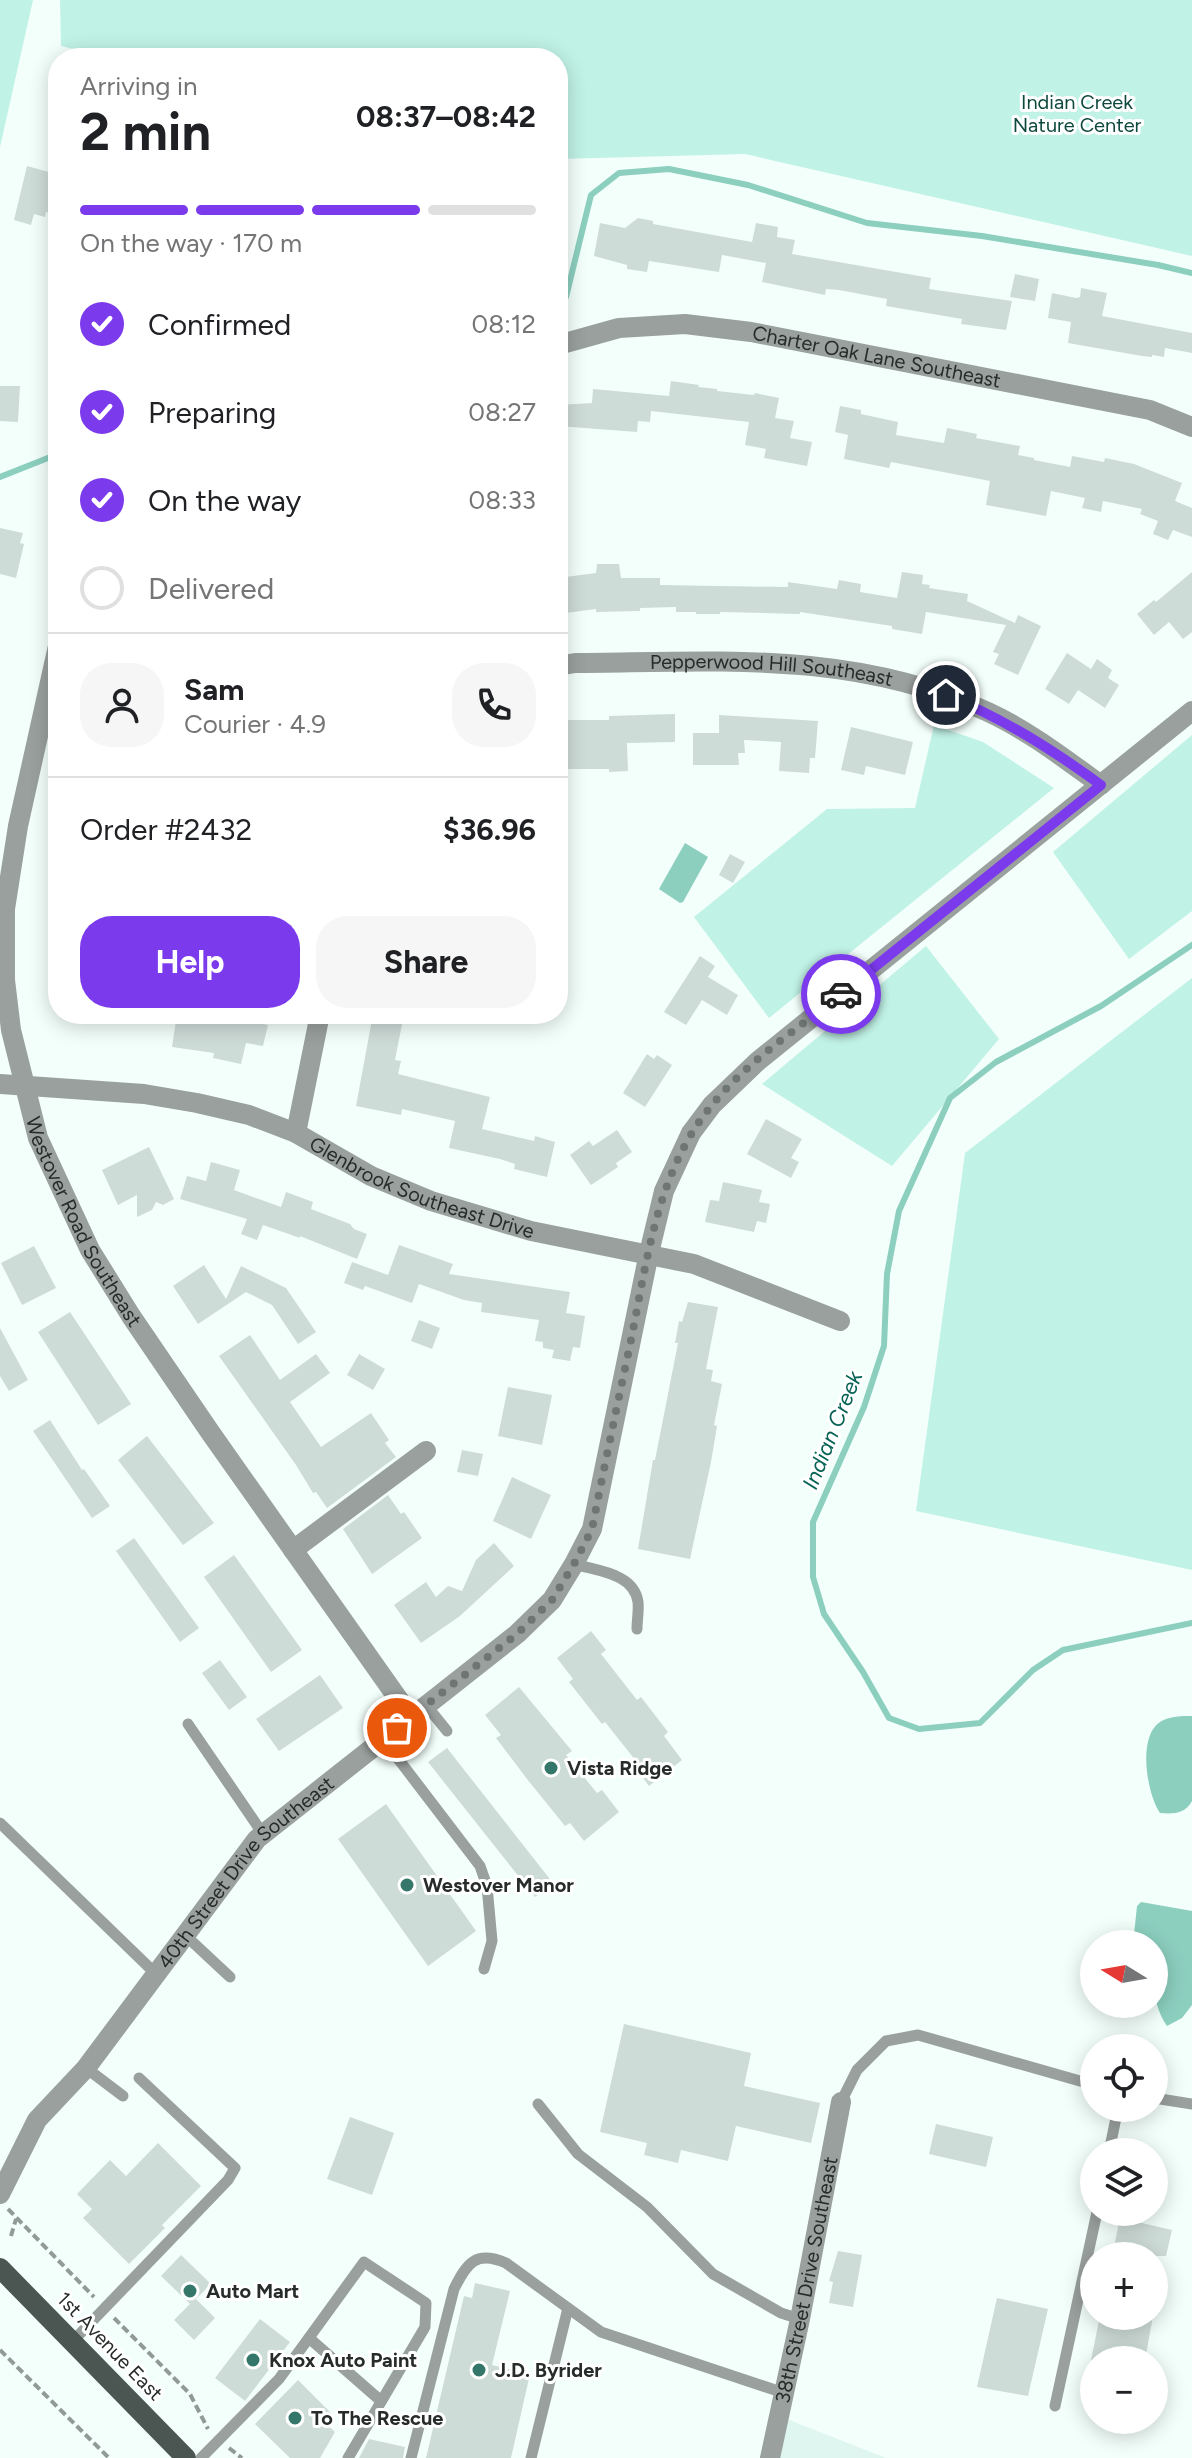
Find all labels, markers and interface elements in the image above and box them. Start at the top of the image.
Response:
text: Arriving in [80,70,198,102]
park label: Indian Creek Nature Center [1013,90,1142,137]
text: 08:37–08:42 [356,98,536,135]
text: 2 min [80,101,211,163]
text: On the way · 170 m [80,227,302,259]
icon: check [80,302,124,346]
text: Confirmed [148,306,291,343]
text: 08:12 [472,308,536,340]
street label: Charter Oak Lane Southeast [750,321,1003,393]
icon: check [80,390,124,434]
text: Preparing [148,394,276,431]
text: 08:27 [468,396,536,428]
icon: check [80,478,124,522]
text: On the way [148,482,301,519]
text: 08:33 [469,484,536,516]
text: Delivered [148,570,274,607]
street label: Pepperwood Hill Southeast [650,649,895,691]
pin [912,661,980,729]
button: person [80,663,164,747]
button: phone [452,663,536,747]
text: Sam [184,671,244,708]
icon: home [924,673,968,717]
text: Courier · 4.9 [184,708,326,740]
text: Order #2432 [80,811,252,848]
text: $36.96 [443,811,536,848]
button: Help [80,916,300,1008]
button: Share [316,916,536,1008]
courier [801,954,881,1034]
icon: car [819,972,863,1016]
street label: Westover Road Southeast [21,1114,147,1331]
street label: Glenbrook Southeast Drive [305,1131,537,1243]
water label: Indian Creek [797,1366,869,1493]
pin [363,1694,431,1762]
icon: bag [375,1706,419,1750]
place label: Vista Ridge [567,1756,672,1780]
marker: Vista Ridge [542,1759,560,1777]
street label: 40th Street Drive Southeast [153,1771,339,1973]
place label: Westover Manor [423,1873,574,1897]
marker: Westover Manor [398,1876,416,1894]
north arrow [1080,1930,1168,2018]
map controls [1080,1930,1168,2434]
button: locate [1080,2034,1168,2122]
button: layers [1080,2138,1168,2226]
street label: 38th Street Drive Southeast [770,2154,842,2405]
button: + [1080,2242,1168,2330]
place label: Auto Mart [206,2279,299,2303]
marker: Auto Mart [181,2282,199,2300]
street label: 1st Avenue East [52,2287,168,2405]
button: − [1080,2346,1168,2434]
place label: Knox Auto Paint [269,2348,417,2372]
marker: Knox Auto Paint [244,2351,262,2369]
place label: J.D. Byrider [495,2358,602,2382]
marker: J.D. Byrider [470,2361,488,2379]
place label: To The Rescue [311,2406,443,2430]
marker: To The Rescue [286,2409,304,2427]

